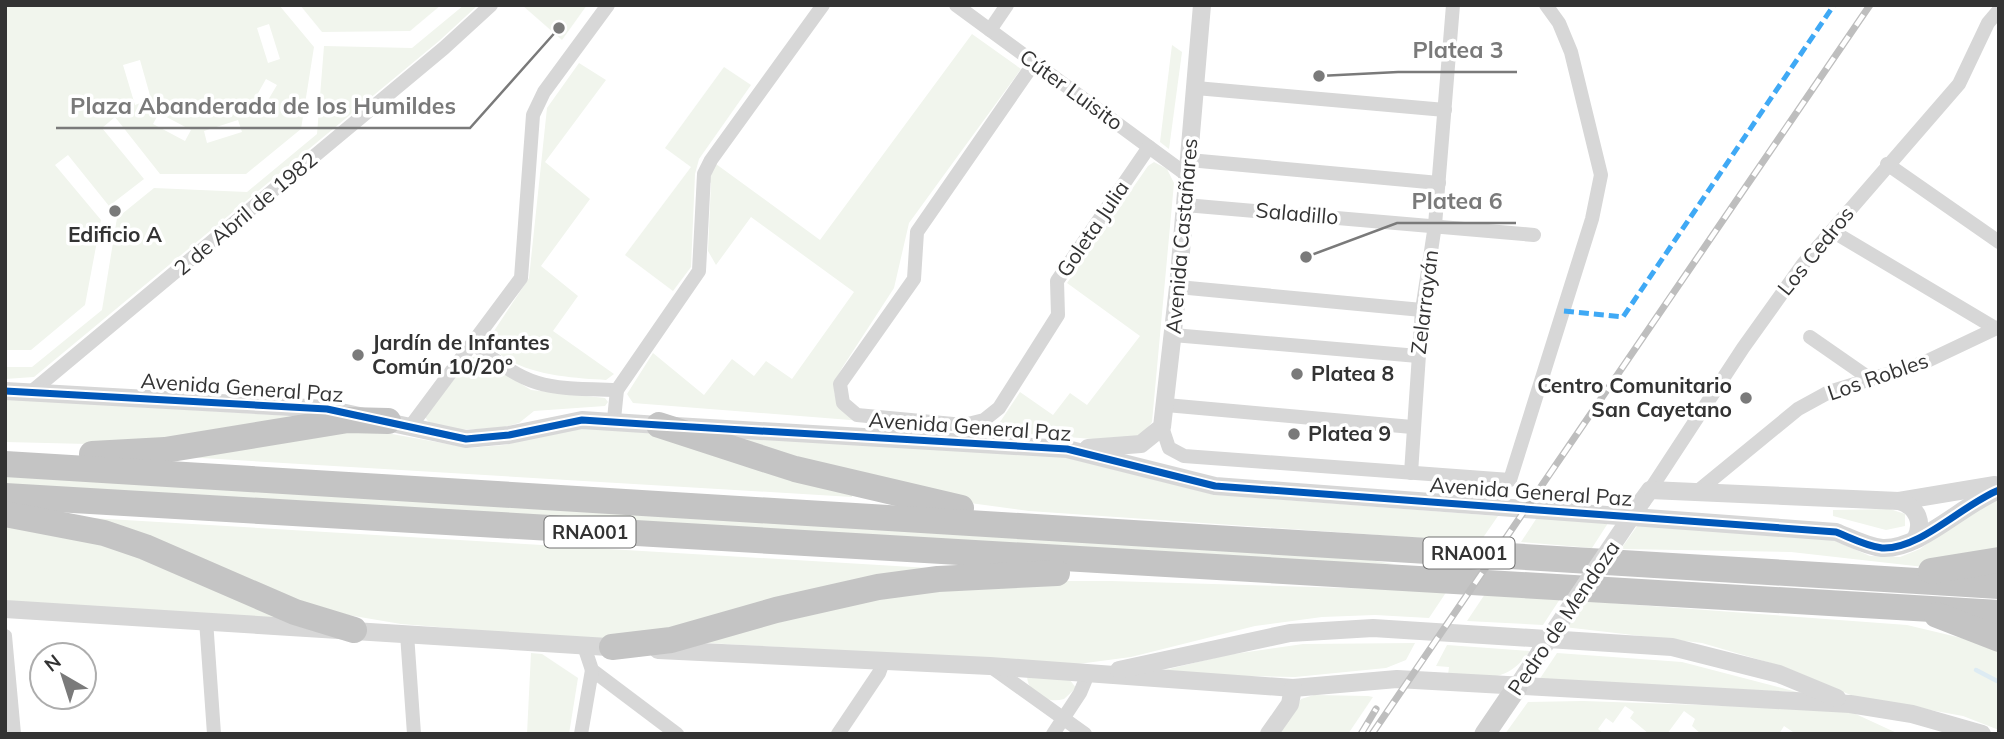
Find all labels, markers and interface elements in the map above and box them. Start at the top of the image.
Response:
callout: Platea 3 [1398,28,1517,72]
text: Platea 3 [1412,35,1504,64]
street label: Cúter Luisito [1015,43,1128,135]
callout: Plaza Abanderada de los Humildes [56,84,470,128]
text: Plaza Abanderada de los Humildes [70,91,456,120]
street label: Avenida Castañares [1159,137,1203,335]
street label: 2 de Abril de 1982 [169,146,322,281]
street label: Goleta Julia [1050,175,1134,282]
callout: Platea 6 [1397,179,1516,223]
text: Platea 6 [1411,186,1503,215]
street label: Saladillo [1255,196,1339,230]
street label: Los Cedros [1772,201,1859,300]
marker: Edificio A [107,203,123,219]
place label: Edificio A [68,221,162,247]
street label: Zelarrayán [1405,248,1443,356]
place label: Jardín de Infantes Común 10/20° [372,329,550,379]
marker: Jardín de Infantes Común 10/20° [350,347,366,363]
street label: Los Robles [1824,347,1932,405]
place label: Platea 8 [1311,360,1394,386]
marker: Platea 8 [1289,366,1305,382]
street label: Avenida General Paz [140,367,344,407]
place label: Centro Comunitario San Cayetano [1537,372,1732,422]
marker: Centro Comunitario San Cayetano [1738,390,1754,406]
street label: Avenida General Paz [868,406,1072,446]
place label: Platea 9 [1308,420,1391,446]
marker: Platea 9 [1286,426,1302,442]
street label: Avenida General Paz [1429,471,1633,511]
road number: RNA001 [544,516,636,548]
street label: Pedro de Mendoza [1502,535,1625,700]
road number: RNA001 [1424,538,1514,568]
north arrow [28,641,98,711]
text: N [39,649,65,677]

